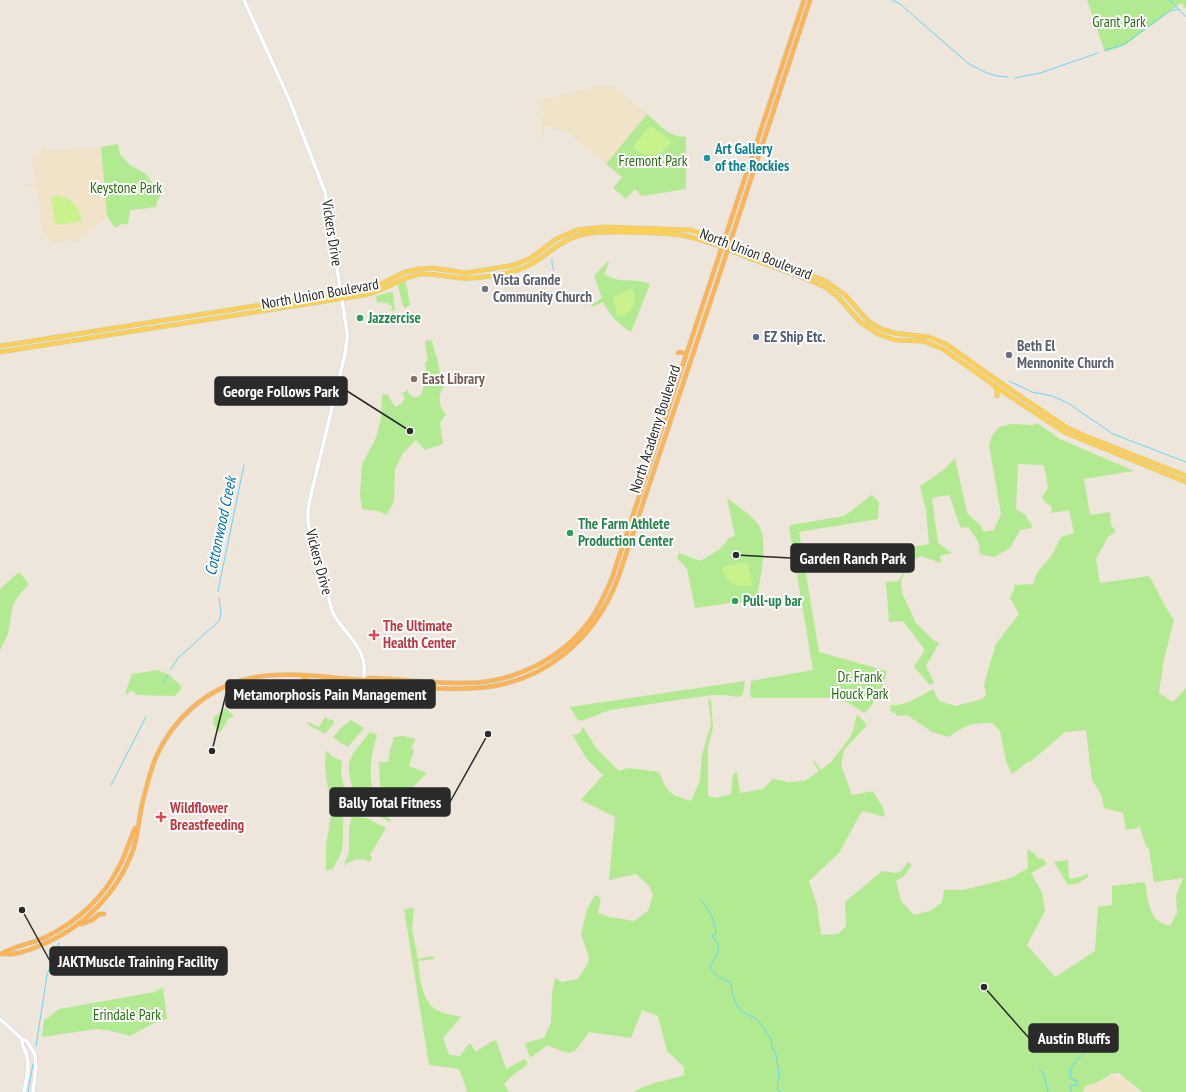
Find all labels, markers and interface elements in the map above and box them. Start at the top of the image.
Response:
park label: Grant Park [1092,12,1146,31]
place label: Art Gallery of the Rockies [714,139,789,175]
park label: Fremont Park [619,151,688,170]
marker: Art Gallery of the Rockies [702,153,712,163]
park label: Keystone Park [90,178,162,197]
street label: Vickers Drive [318,197,347,268]
street label: North Union Boulevard [697,223,815,284]
place label: Vista Grande Community Church [492,270,592,306]
street label: North Union Boulevard [260,274,380,313]
marker: Vista Grande Community Church [480,284,490,294]
place label: Jazzercise [367,308,421,327]
marker: Jazzercise [355,313,365,323]
place label: EZ Ship Etc. [764,327,826,346]
marker: EZ Ship Etc. [751,332,761,342]
place label: Beth El Mennonite Church [1017,336,1114,372]
marker: Beth El Mennonite Church [1004,350,1014,360]
street label: North Academy Boulevard [625,362,684,495]
place label: East Library [422,369,486,388]
marker: East Library [409,374,419,384]
callout: George Follows Park [215,377,347,405]
text: George Follows Park [223,381,339,401]
water label: Cottonwood Creek [200,473,241,577]
place label: The Farm Athlete Production Center [578,514,674,550]
street label: Vickers Drive [301,526,337,597]
marker: The Farm Athlete Production Center [565,528,575,538]
callout: Garden Ranch Park [791,544,914,572]
text: Garden Ranch Park [800,548,907,568]
place label: Pull-up bar [743,591,803,610]
marker: Pull-up bar [730,596,740,606]
place label: The Ultimate Health Center [383,616,457,652]
marker: The Ultimate Health Center [368,629,380,641]
park label: Dr. Frank Houck Park [831,667,889,703]
callout: Metamorphosis Pain Management [226,680,435,708]
text: Metamorphosis Pain Management [234,684,427,704]
callout: Bally Total Fitness [330,788,450,816]
text: Bally Total Fitness [339,792,442,812]
place label: Wildflower Breastfeeding [169,798,245,834]
marker: Wildflower Breastfeeding [155,811,167,823]
callout: JAKTMuscle Training Facility [50,947,227,975]
text: JAKTMuscle Training Facility [57,951,219,971]
park label: Erindale Park [93,1005,161,1024]
callout: Austin Bluffs [1029,1024,1118,1052]
text: Austin Bluffs [1037,1028,1111,1048]

